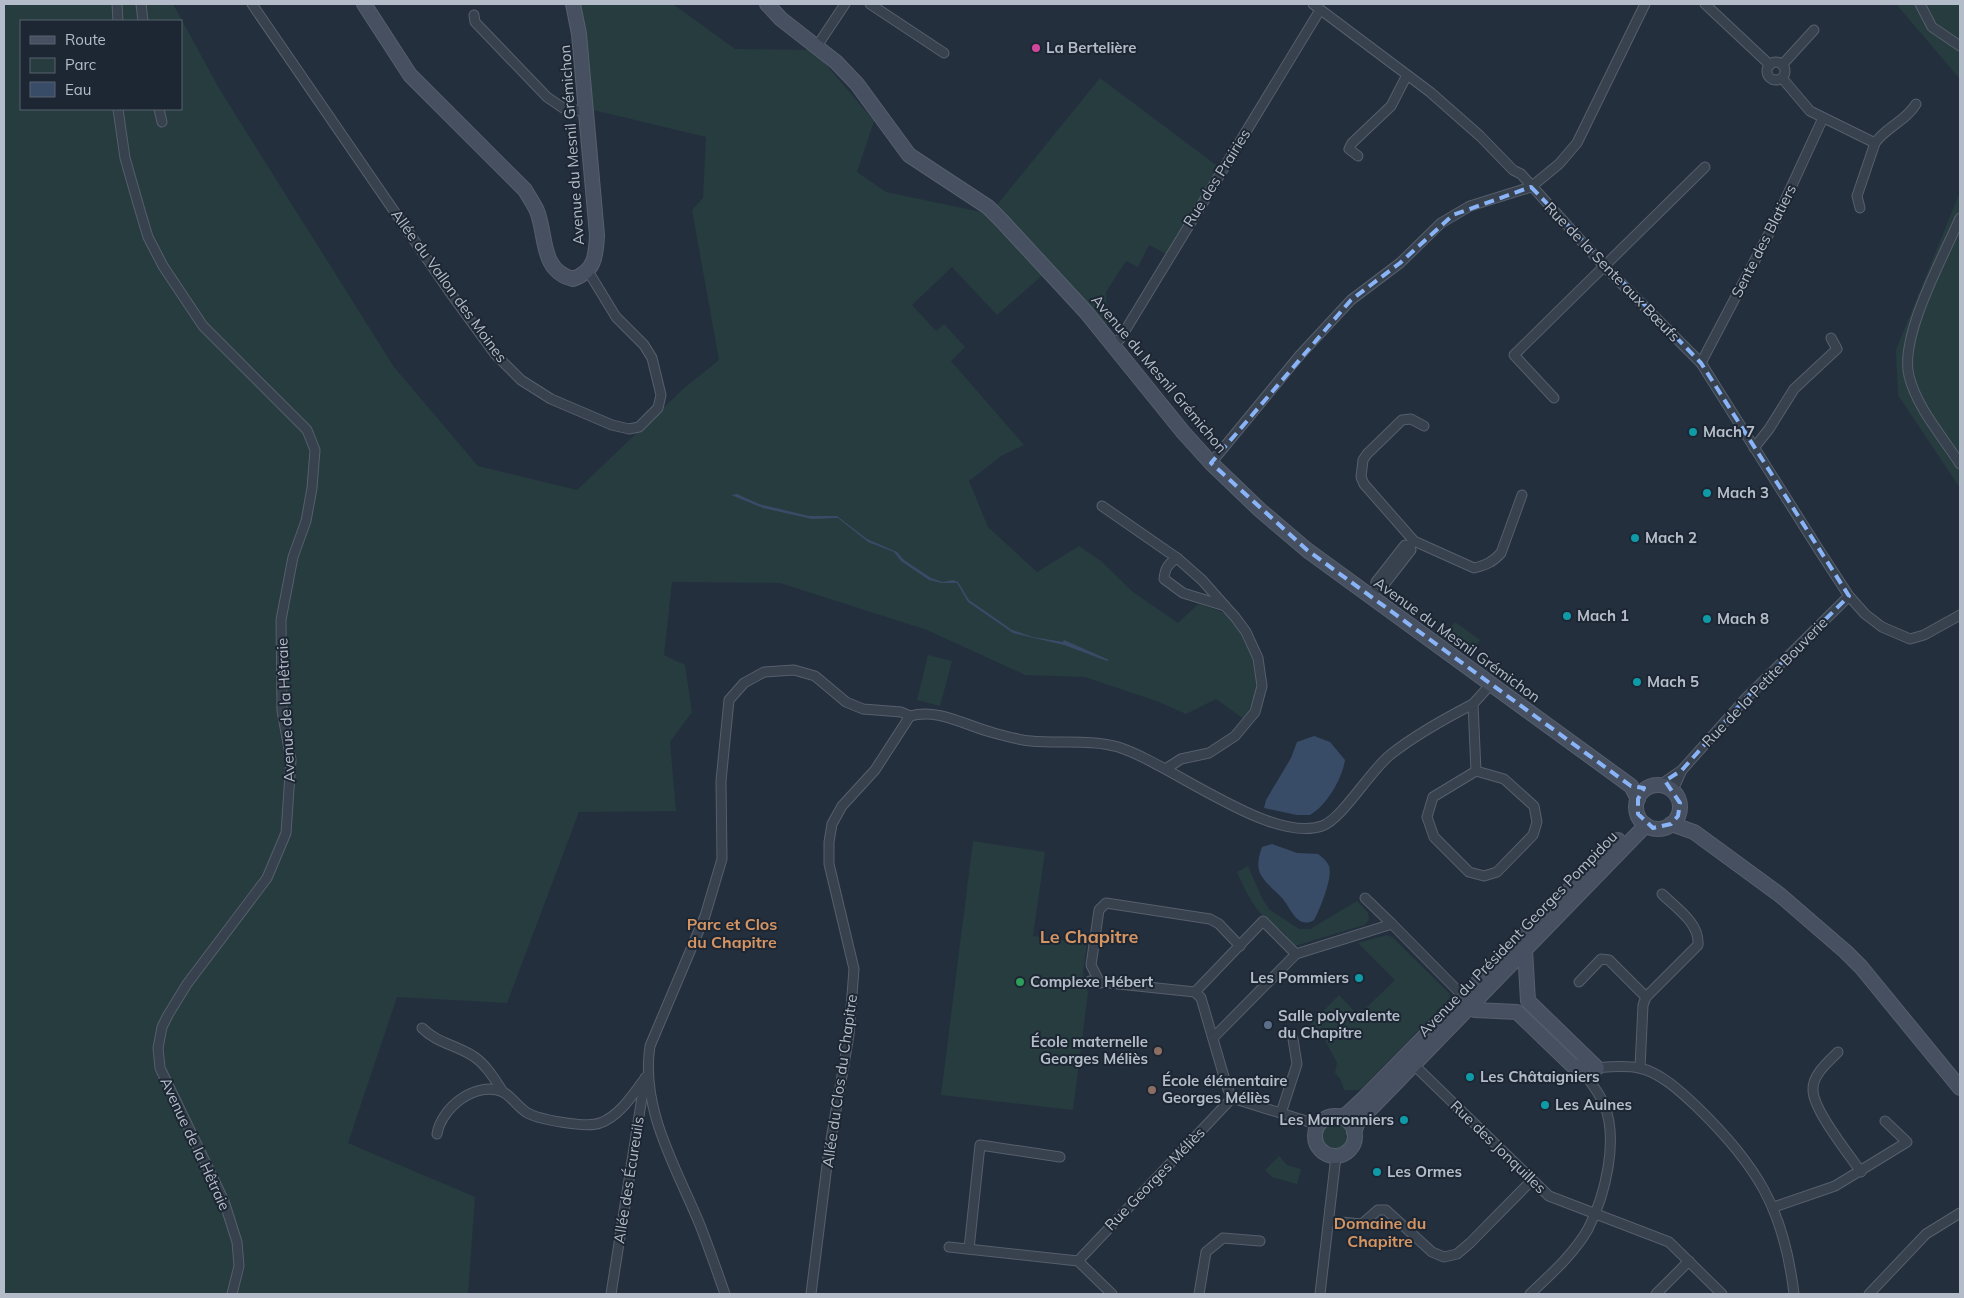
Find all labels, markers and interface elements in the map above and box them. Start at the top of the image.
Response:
legend [20,20,182,110]
text: Route [65,30,106,49]
place label: La Bertelière [1046,38,1137,57]
marker: La Bertelière [1030,42,1042,54]
street label: Avenue du Mesnil Grémichon [555,44,588,246]
text: Parc [65,55,96,74]
text: Eau [65,80,91,99]
street label: Rue des Prairies [1179,125,1254,230]
street label: Sente des Blatiers [1727,181,1800,301]
street label: Rue de la Sente aux Bœufs [1541,198,1684,346]
street label: Allée du Vallon des Moines [387,205,511,366]
street label: Avenue du Mesnil Grémichon [1088,291,1231,457]
place label: Mach 7 [1703,422,1755,441]
marker: Mach 7 [1687,426,1699,438]
place label: Mach 3 [1717,483,1769,502]
marker: Mach 3 [1701,487,1713,499]
place label: Mach 2 [1645,528,1697,547]
marker: Mach 2 [1629,532,1641,544]
street label: Avenue du Mesnil Grémichon [1370,573,1544,706]
place label: Mach 1 [1577,606,1629,625]
place label: Mach 8 [1717,609,1769,628]
marker: Mach 1 [1561,610,1573,622]
street label: Rue de la Petite Bouverie [1698,613,1832,750]
marker: Mach 8 [1701,613,1713,625]
street label: Avenue de la Hêtraie [272,637,299,783]
place label: Mach 5 [1647,672,1699,691]
marker: Mach 5 [1631,676,1643,688]
street label: Avenue du Président Georges Pompidou [1414,827,1621,1040]
district label: Parc et Clos du Chapitre [687,914,777,952]
district label: Le Chapitre [1040,925,1138,948]
place label: Les Pommiers [1250,968,1349,987]
place label: Complexe Hébert [1030,972,1154,991]
marker: Les Pommiers [1353,972,1365,984]
marker: Complexe Hébert [1014,976,1026,988]
street label: Allée du Clos du Chapitre [818,993,861,1169]
place label: Salle polyvalente du Chapitre [1278,1006,1400,1042]
marker: Salle polyvalente du Chapitre [1262,1019,1274,1031]
place label: École maternelle Georges Méliès [1031,1032,1148,1068]
marker: École maternelle Georges Méliès [1152,1045,1164,1057]
place label: Les Châtaigniers [1480,1067,1600,1086]
place label: École élémentaire Georges Méliès [1162,1071,1287,1107]
marker: Les Châtaigniers [1464,1071,1476,1083]
street label: Avenue de la Hêtraie [156,1074,235,1213]
marker: École élémentaire Georges Méliès [1146,1084,1158,1096]
place label: Les Aulnes [1555,1095,1632,1114]
street label: Rue des Jonquilles [1446,1096,1550,1197]
marker: Les Aulnes [1539,1099,1551,1111]
place label: Les Marronniers [1279,1110,1394,1129]
marker: Les Marronniers [1398,1114,1410,1126]
street label: Allée des Écureuils [609,1115,648,1245]
street label: Rue Georges Méliès [1100,1123,1209,1234]
place label: Les Ormes [1387,1162,1462,1181]
marker: Les Ormes [1371,1166,1383,1178]
district label: Domaine du Chapitre [1334,1213,1426,1251]

